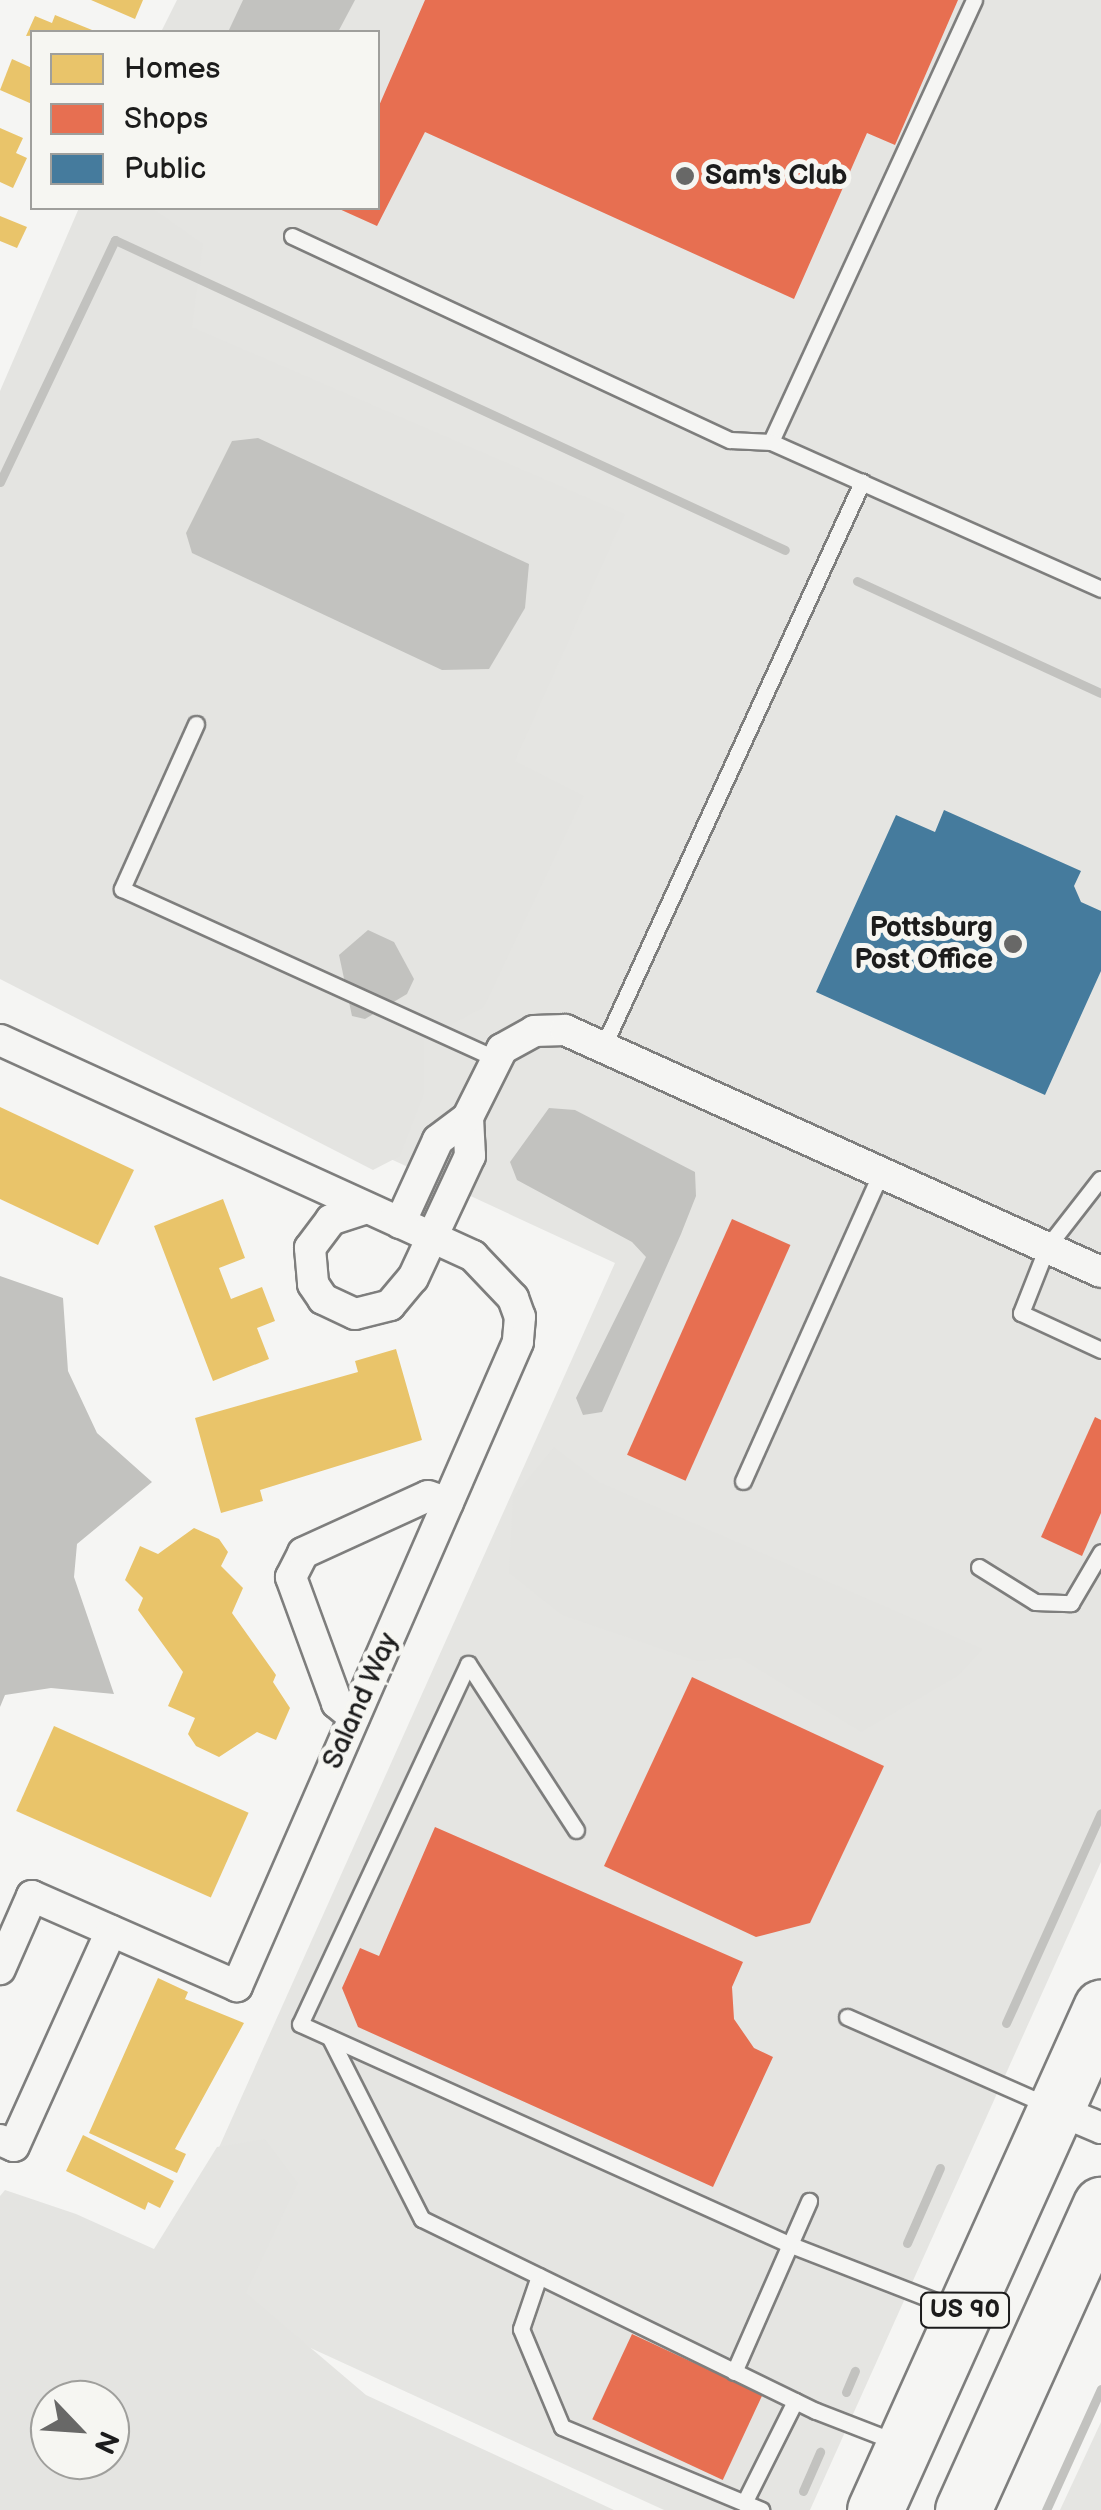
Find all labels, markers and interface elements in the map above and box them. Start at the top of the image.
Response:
legend [30,30,380,210]
text: Homes [124,51,220,87]
text: Shops [124,101,208,137]
text: Public [124,151,206,187]
place label: Sam's Club [705,159,848,193]
marker: Sam's Club [674,165,696,187]
place label: Pottsburg Post Office [854,911,993,977]
marker: Pottsburg Post Office [1002,933,1024,955]
street label: Saland Way [316,1627,406,1775]
road number: US 90 [920,2290,1010,2330]
north arrow [30,2380,130,2480]
text: N [86,2426,125,2459]

